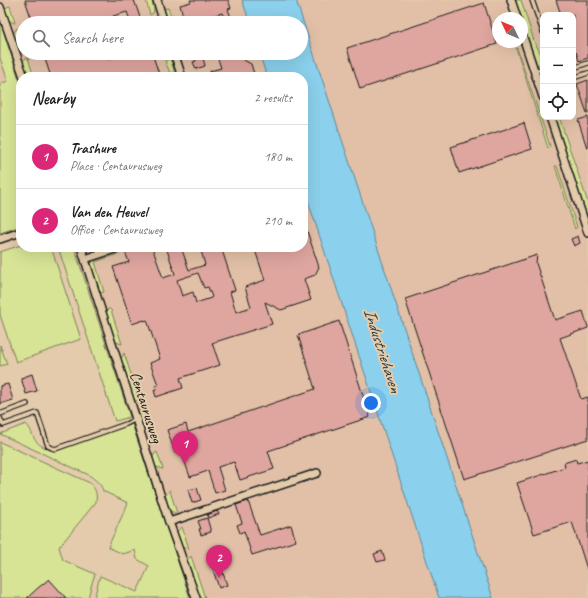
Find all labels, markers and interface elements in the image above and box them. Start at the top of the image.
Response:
north arrow [492,12,528,48]
map controls [540,12,576,120]
button: + [540,12,576,48]
search box [16,16,308,60]
icon: search [30,27,52,49]
text: Search here [62,29,123,48]
button: − [540,48,576,84]
button: locate [540,84,576,120]
text: Nearby [32,88,75,109]
text: 2 results [254,90,292,106]
text: Trashure [70,139,116,158]
text: 1 [42,149,48,165]
text: 180 m [264,149,292,165]
text: Place · Centaurusweg [70,158,162,174]
text: Van den Heuvel [70,203,147,222]
text: 2 [42,213,48,229]
text: 210 m [264,213,292,229]
text: Office · Centaurusweg [70,222,163,238]
water label: Industriehaven [359,305,406,396]
street label: Centaurusweg [125,369,167,447]
your location [361,393,381,413]
pin: 1 [172,431,198,464]
pin: 2 [206,545,232,578]

